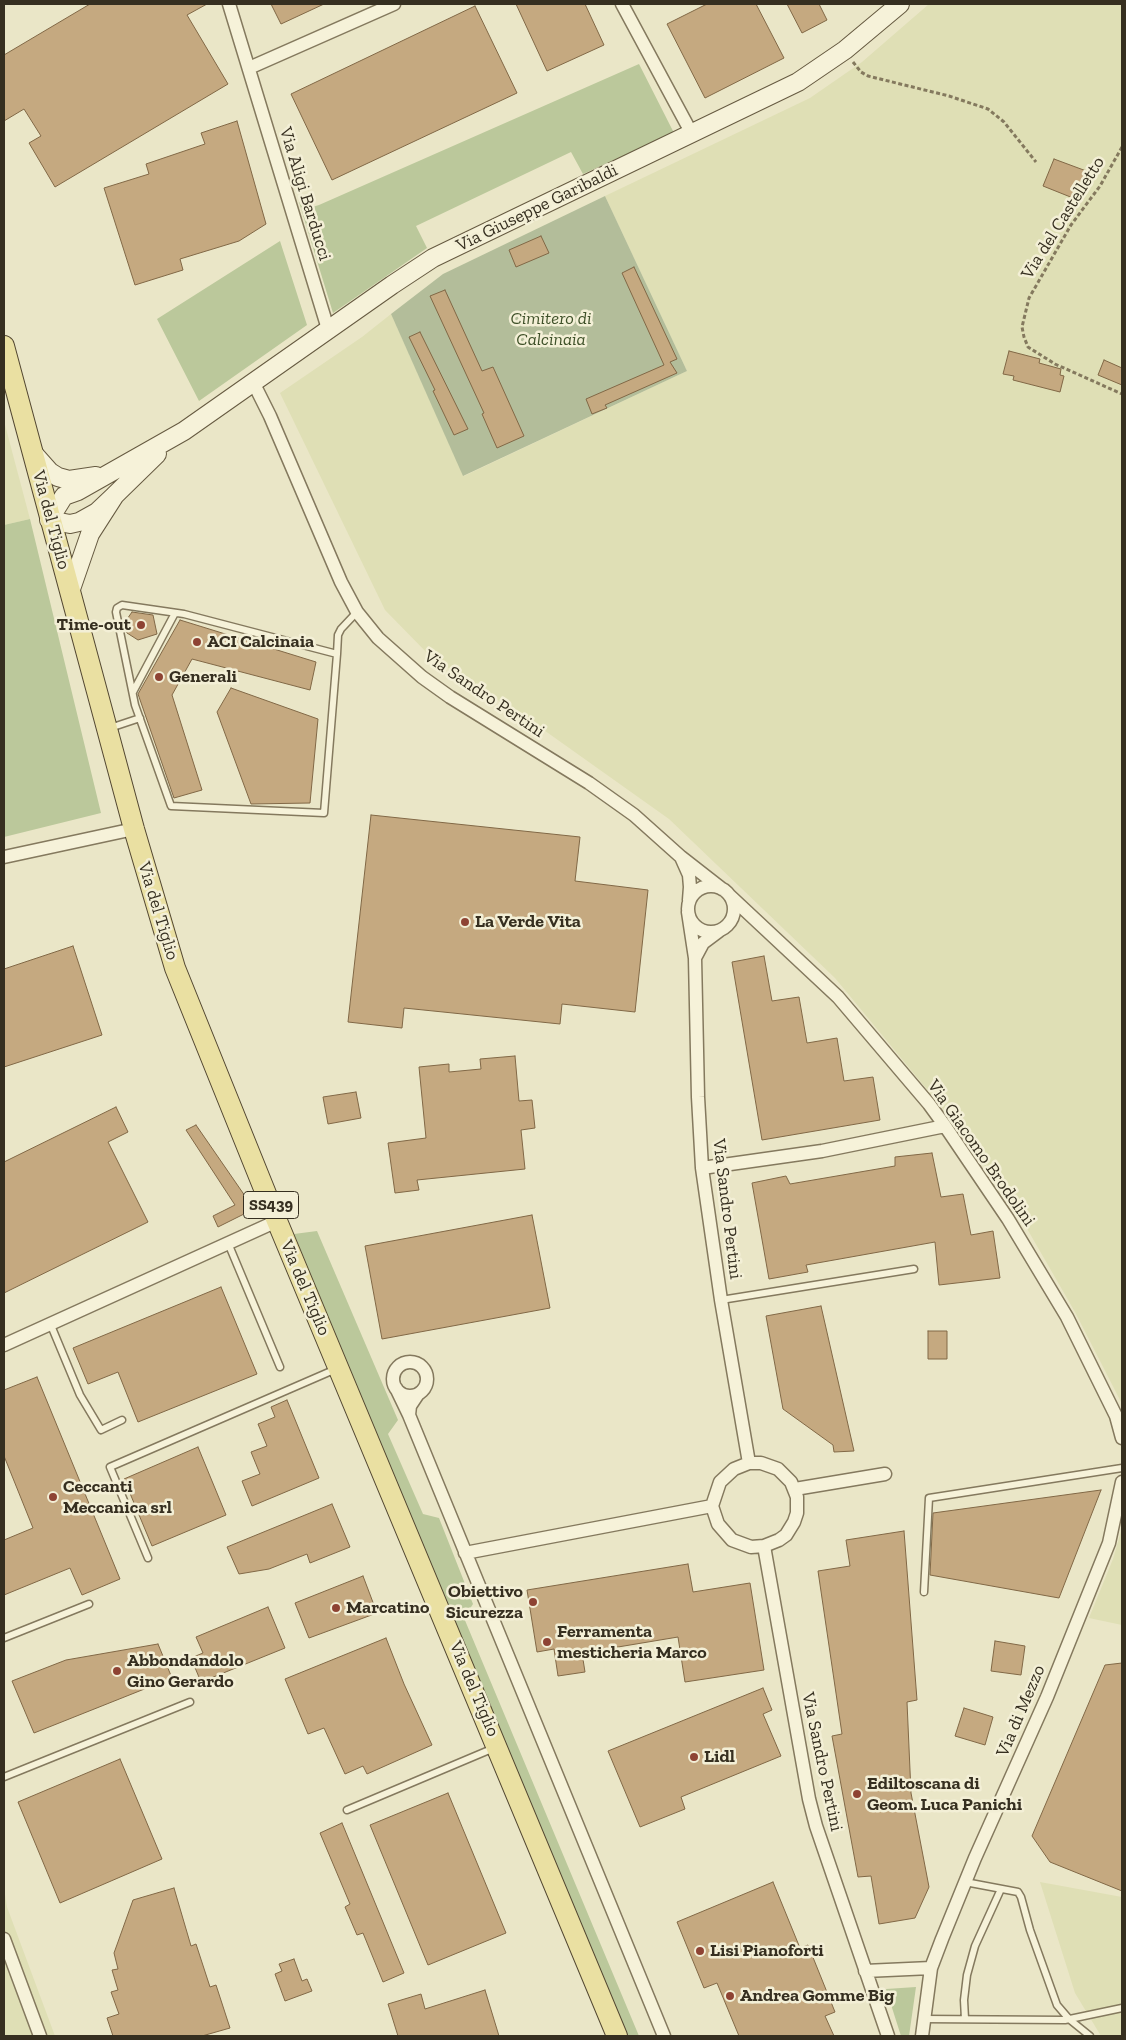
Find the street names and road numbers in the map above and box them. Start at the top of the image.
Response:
street label: Via Aligi Barducci [274,125,336,263]
street label: Via del Castelletto [1017,153,1109,283]
street label: Via Giuseppe Garibaldi [453,159,621,257]
street label: Via del Tiglio [27,468,75,572]
street label: Via Sandro Pertini [419,645,549,743]
street label: Via del Tiglio [133,859,183,963]
street label: Via Giacomo Brodolini [922,1076,1040,1230]
street label: Via Sandro Pertini [708,1137,746,1281]
road number: SS439 [244,1192,298,1218]
street label: Via del Tiglio [275,1237,335,1339]
street label: Via del Tiglio [444,1638,504,1740]
street label: Via di Mezzo [992,1662,1050,1760]
street label: Via Sandro Pertini [797,1691,847,1833]

